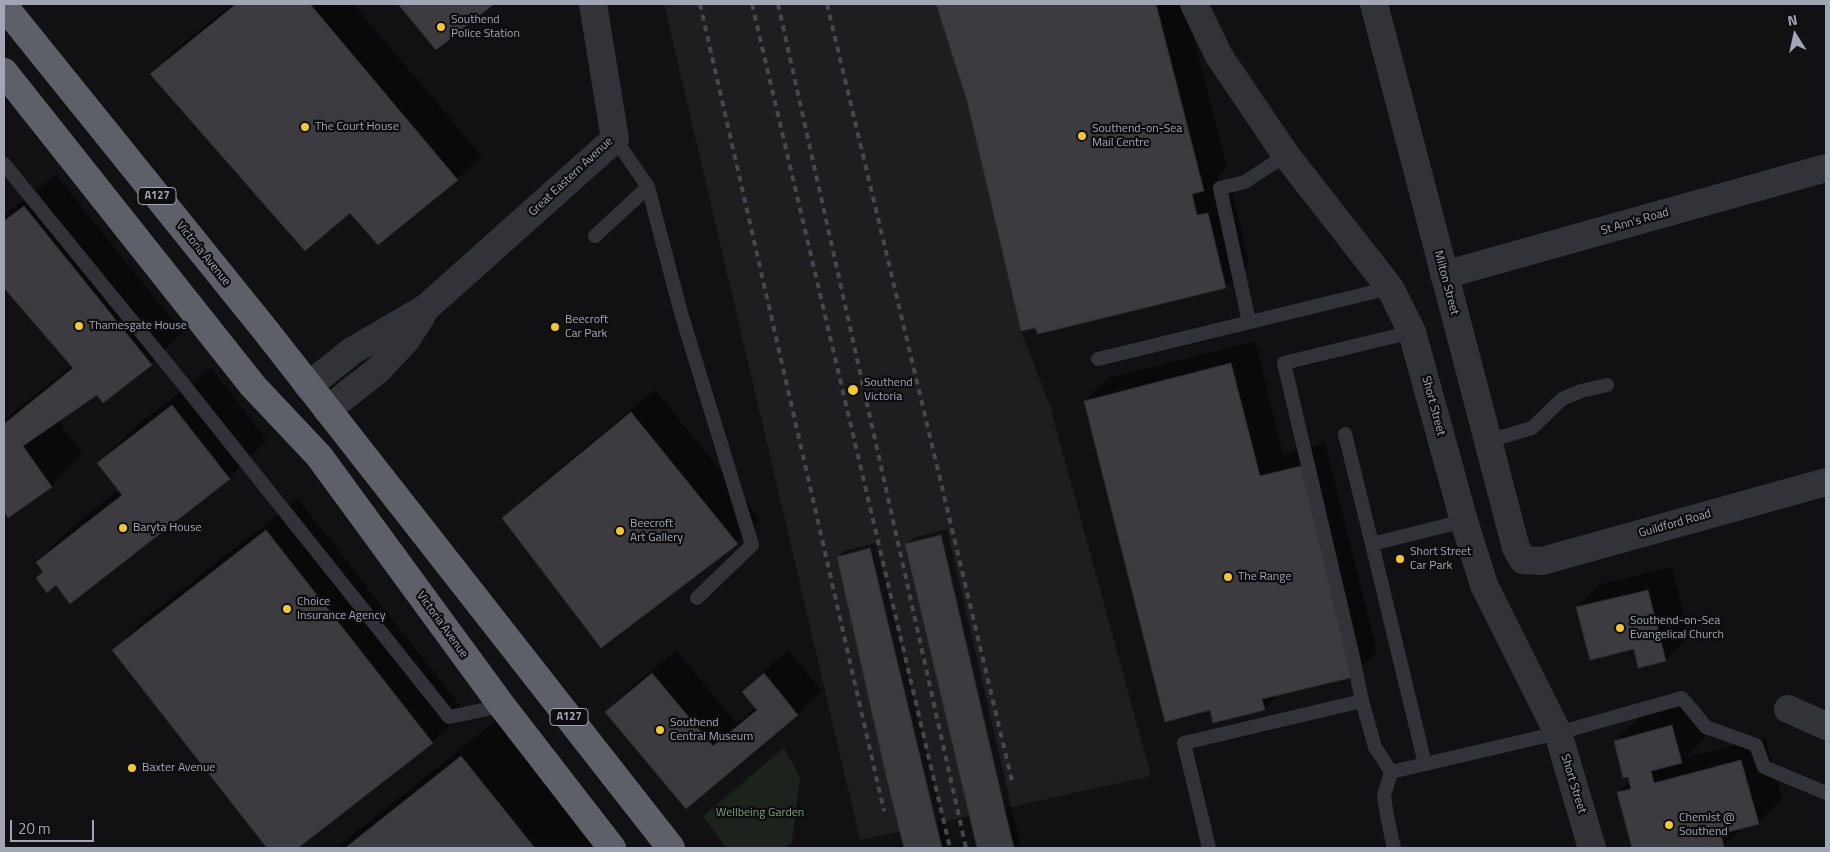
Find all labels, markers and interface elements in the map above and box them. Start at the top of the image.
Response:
text: N [1786,9,1799,31]
north arrow [1770,10,1820,60]
place label: Southend Police Station [451,13,520,41]
marker: Southend Police Station [435,21,447,33]
place label: The Court House [315,120,399,134]
marker: The Court House [299,121,311,133]
place label: Southend-on-Sea Mail Centre [1092,122,1182,150]
marker: Southend-on-Sea Mail Centre [1076,130,1088,142]
street label: Great Eastern Avenue [526,134,616,220]
road number: A127 [138,188,176,205]
street label: St Ann's Road [1599,205,1671,239]
street label: Victoria Avenue [173,219,233,289]
street label: Milton Street [1430,249,1462,317]
place label: Beecroft Car Park [565,313,608,341]
place label: Thamesgate House [89,319,187,333]
marker: Thamesgate House [73,320,85,332]
marker: Beecroft Car Park [549,321,561,333]
street label: Short Street [1418,375,1448,437]
place label: Southend Victoria [864,376,913,404]
marker: Southend Victoria [846,383,860,397]
street label: Guildford Road [1637,507,1713,541]
place label: Beecroft Art Gallery [630,517,683,545]
place label: Baryta House [133,521,202,535]
marker: Baryta House [117,522,129,534]
marker: Beecroft Art Gallery [614,525,626,537]
place label: Short Street Car Park [1410,545,1471,573]
marker: Short Street Car Park [1394,553,1406,565]
place label: The Range [1238,570,1292,584]
marker: The Range [1222,571,1234,583]
street label: Victoria Avenue [413,589,471,661]
place label: Choice Insurance Agency [297,595,386,623]
marker: Choice Insurance Agency [281,603,293,615]
place label: Southend-on-Sea Evangelical Church [1630,614,1724,642]
marker: Southend-on-Sea Evangelical Church [1614,622,1626,634]
road number: A127 [550,709,588,726]
place label: Southend Central Museum [670,716,753,744]
marker: Southend Central Museum [654,724,666,736]
street label: Short Street [1557,753,1589,815]
place label: Baxter Avenue [142,761,215,775]
marker: Baxter Avenue [126,762,138,774]
park label: Wellbeing Garden [716,806,804,820]
scale bar [12,810,96,842]
place label: Chemist @ Southend [1679,811,1735,839]
text: 20 m [18,817,51,840]
marker: Chemist @ Southend [1663,819,1675,831]

